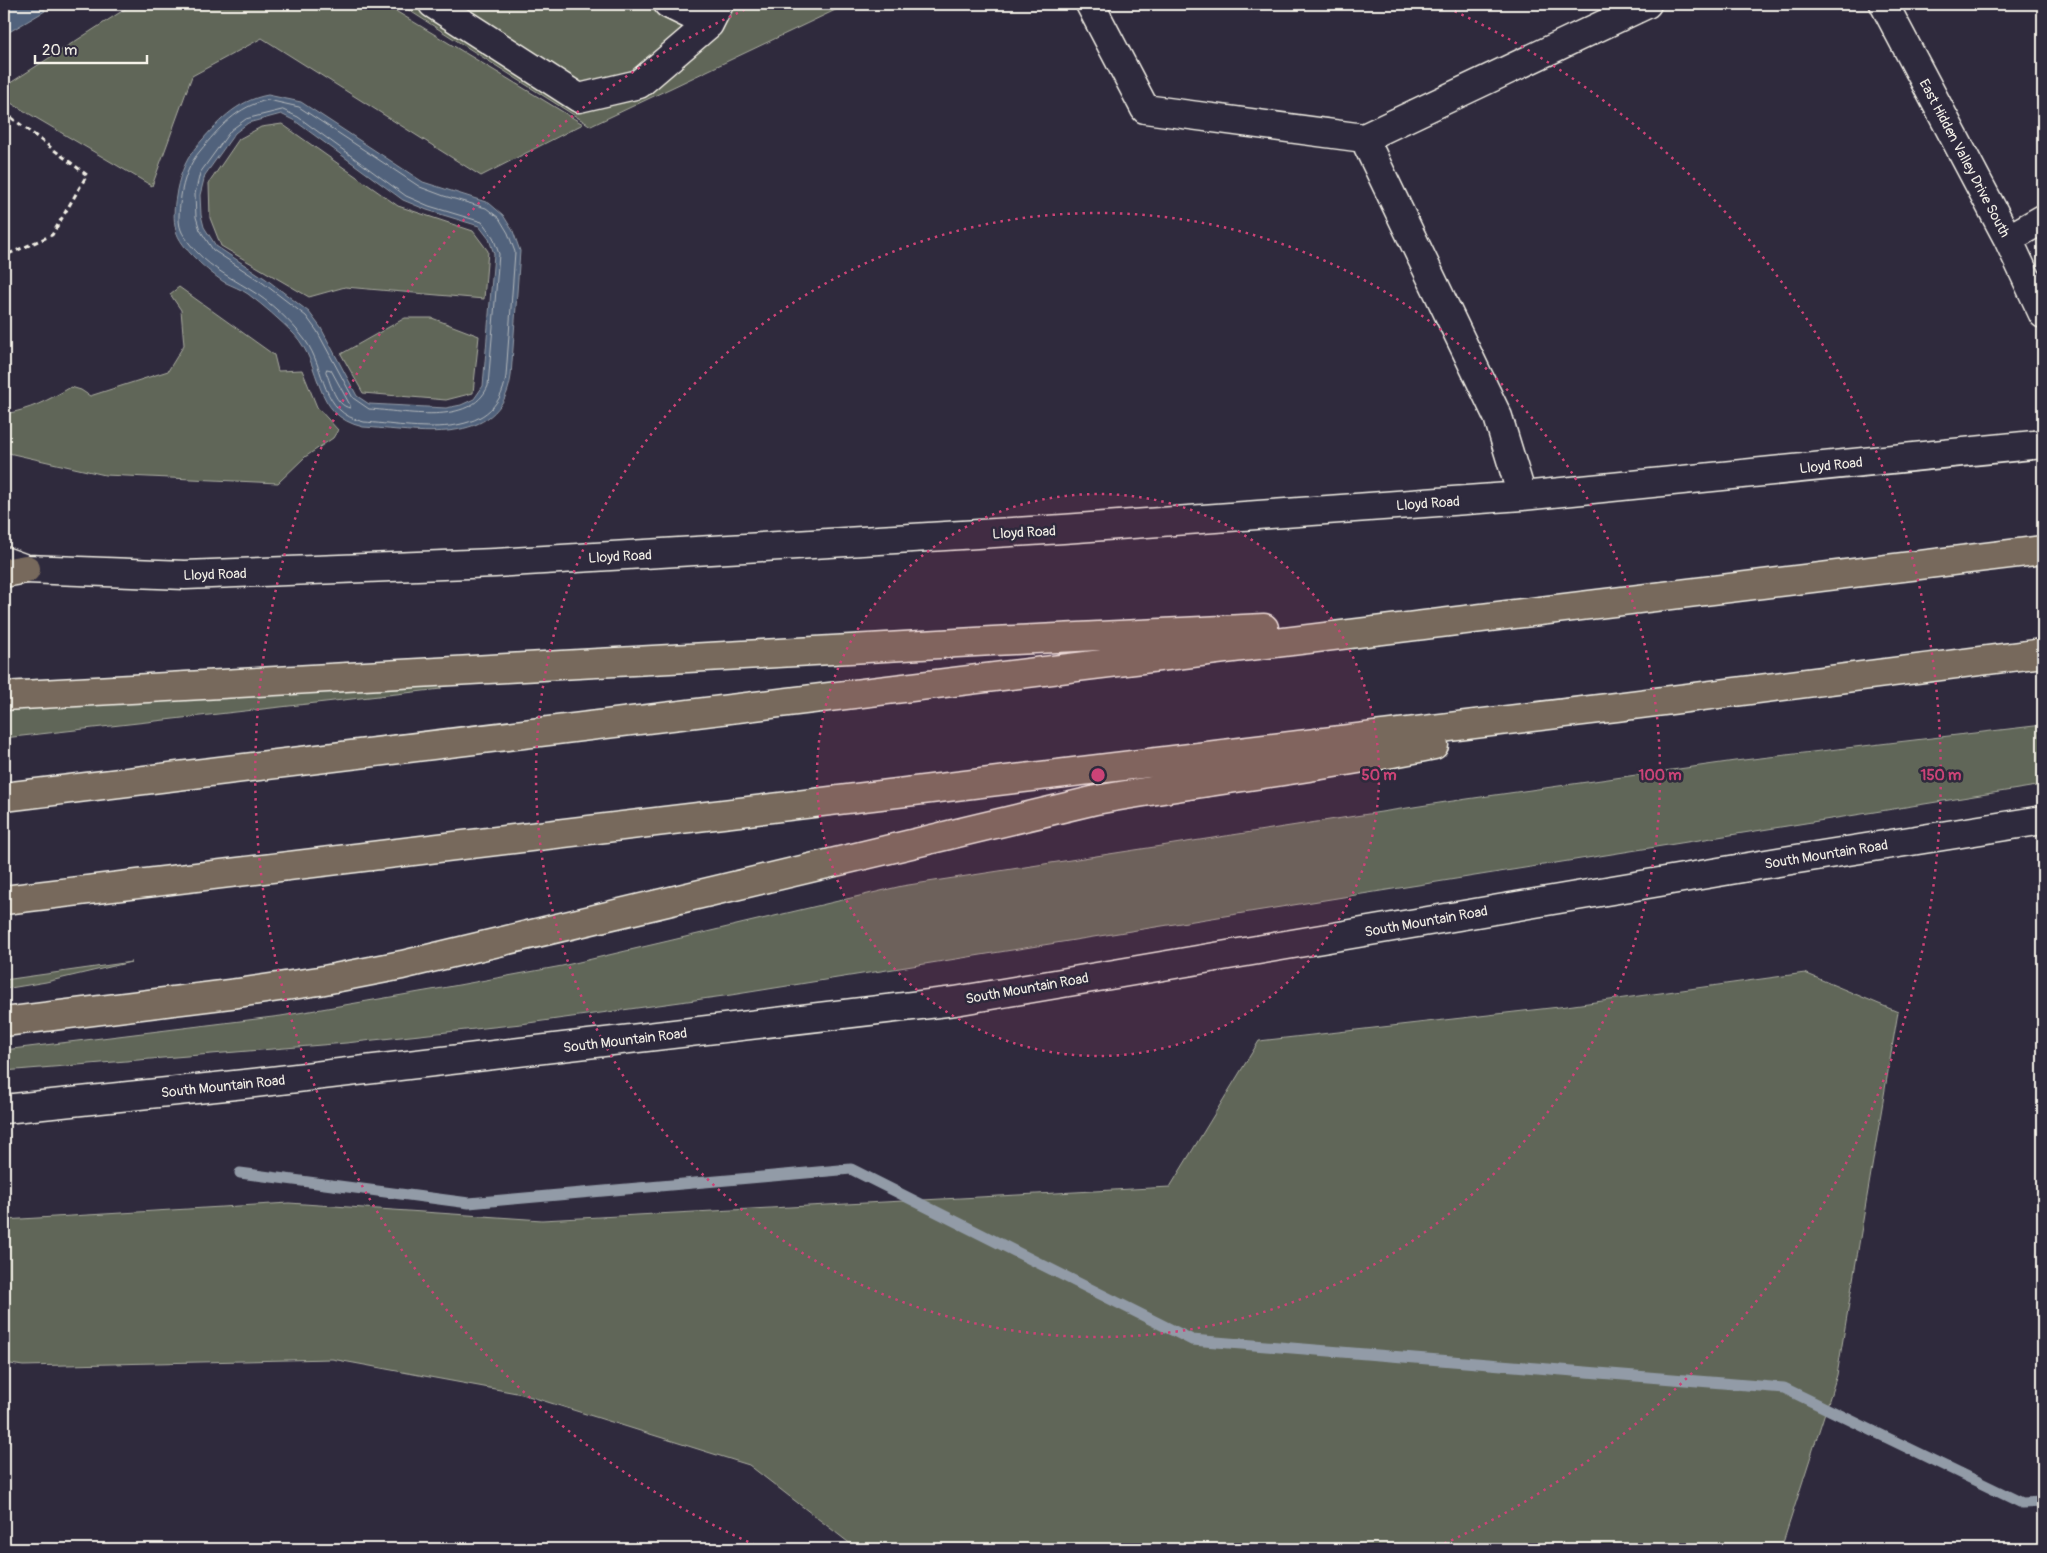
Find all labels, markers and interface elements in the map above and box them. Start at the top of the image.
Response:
scale bar [35,32,148,64]
text: 20 m [42,41,77,60]
street label: East Hidden Valley Drive South [1916,76,2014,240]
street label: Lloyd Road [1799,454,1864,477]
street label: Lloyd Road [1396,493,1460,514]
street label: Lloyd Road [992,522,1056,543]
street label: Lloyd Road [588,546,652,567]
street label: Lloyd Road [183,565,247,584]
centre of rings [1089,766,1107,784]
text: 50 m [1362,766,1396,785]
text: 100 m [1639,766,1681,785]
text: 150 m [1921,766,1961,785]
street label: South Mountain Road [1763,836,1889,873]
street label: South Mountain Road [1363,902,1489,941]
street label: South Mountain Road [964,969,1090,1008]
street label: South Mountain Road [562,1024,688,1057]
street label: South Mountain Road [160,1072,286,1101]

